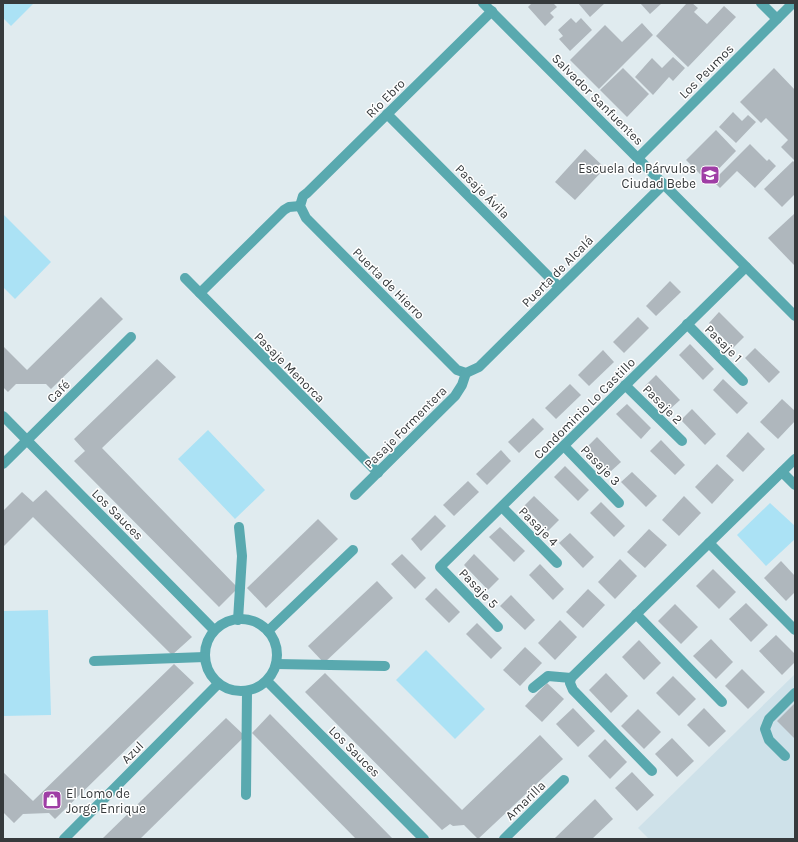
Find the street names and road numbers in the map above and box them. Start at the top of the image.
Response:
street label: Los Peumos [676,41,737,102]
street label: Salvador Sanfuentes [549,51,647,148]
street label: Río Ebro [363,76,408,121]
street label: Pasaje Ávila [452,160,514,222]
street label: Puerta de Alcalá [519,233,596,310]
street label: Puerta de Hierro [350,245,427,322]
street label: Pasaje 1 [702,322,745,365]
street label: Pasaje Menorca [251,329,328,406]
street label: Condominio Lo Castillo [531,355,638,462]
street label: Café [44,377,73,406]
street label: Pasaje 2 [640,381,686,427]
street label: Pasaje Formentera [361,383,450,472]
street label: Pasaje 3 [578,442,623,488]
street label: Los Sauces [89,486,146,543]
street label: Pasaje 4 [516,504,561,549]
street label: Pasaje 5 [456,565,501,611]
street label: Los Sauces [326,723,383,780]
street label: Azul [118,738,147,767]
street label: Amarilla [502,778,548,823]

